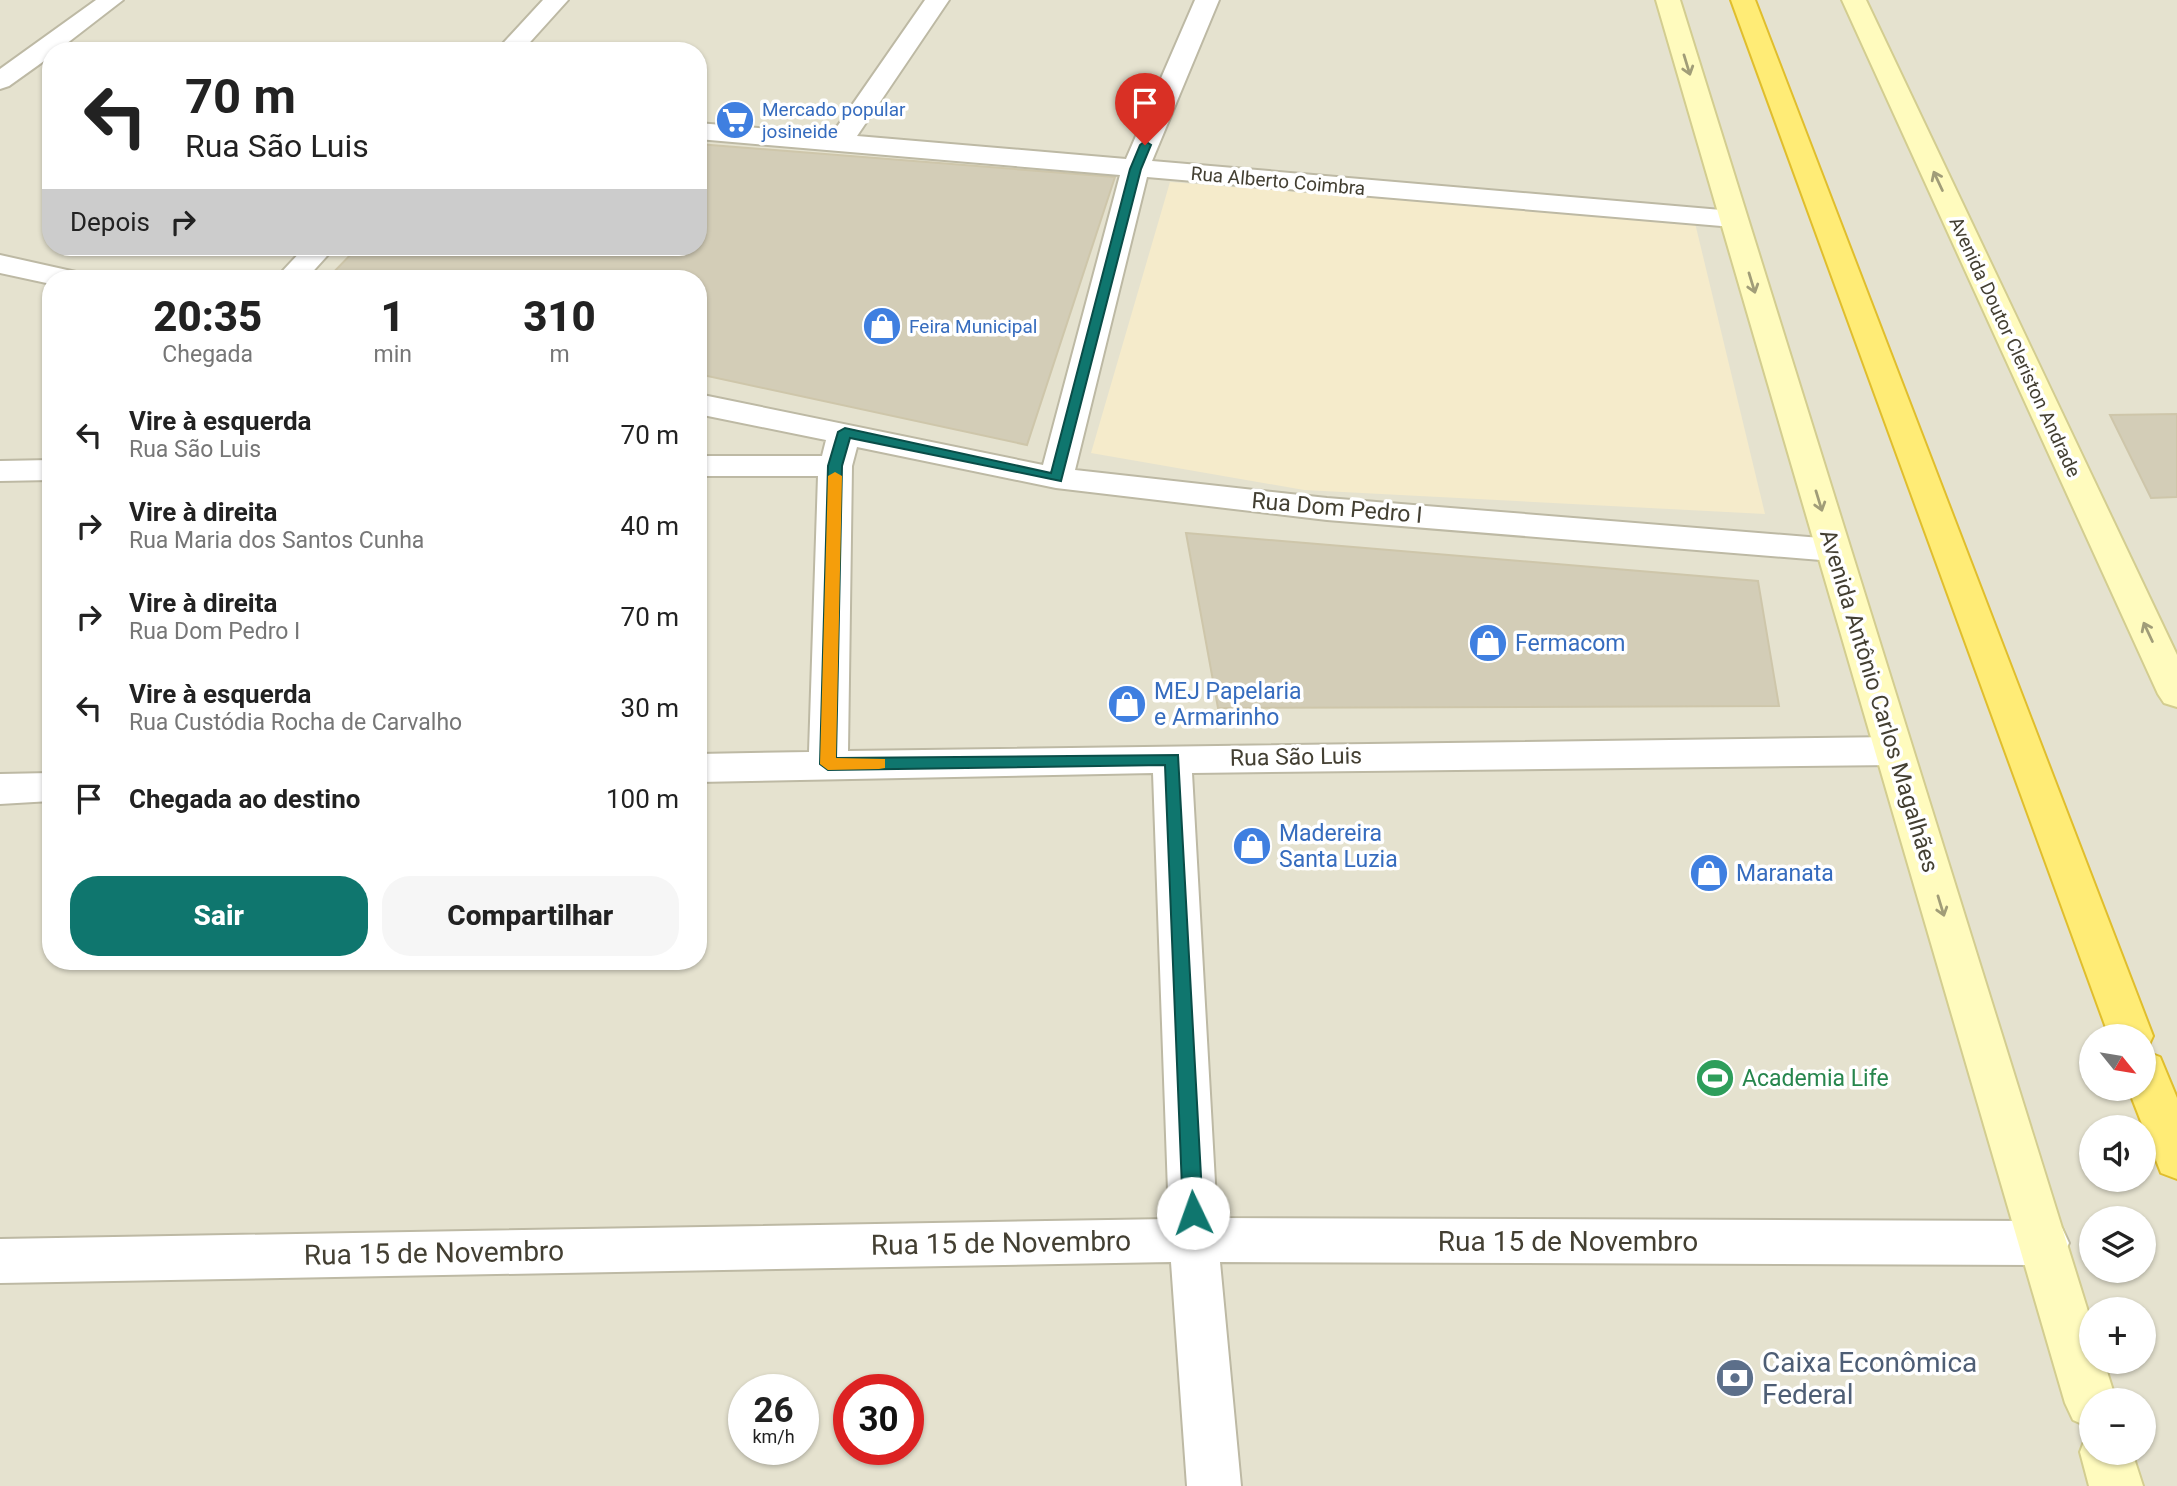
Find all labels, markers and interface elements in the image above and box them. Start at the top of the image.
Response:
one-way arrow [1682,54,1695,76]
text: 70 m [185,68,296,125]
icon: left [70,70,161,161]
pin [1115,73,1175,145]
icon: arrive [1126,84,1164,122]
place label: Mercado popular josineide [761,98,906,143]
supermarket icon: Mercado popular josineide [714,99,756,141]
text: Rua São Luis [185,127,369,165]
street label: Rua Alberto Coimbra [1190,162,1366,200]
one-way arrow [1931,171,1944,192]
icon: right [164,203,202,241]
text: Depois [70,207,150,237]
street label: Avenida Doutor Cleriston Andrade [1944,213,2086,481]
one-way arrow [1747,272,1760,294]
text: 20:35 [153,292,262,341]
text: 1 [381,292,405,341]
text: 310 [523,292,596,341]
shop icon: Feira Municipal [861,305,903,347]
place label: Feira Municipal [909,315,1037,338]
text: Chegada [162,341,253,368]
text: min [373,341,412,368]
text: m [549,341,570,368]
text: Vire à esquerda [129,406,312,436]
icon: left [70,416,108,454]
text: 70 m [621,420,679,450]
text: Rua São Luis [129,436,261,463]
street label: Rua Dom Pedro I [1250,487,1424,529]
one-way arrow [1813,490,1826,512]
text: Vire à direita [129,497,277,527]
icon: right [70,507,108,545]
text: 40 m [621,511,679,541]
street label: Avenida Antônio Carlos Magalhães [1814,526,1944,876]
text: Rua Maria dos Santos Cunha [129,527,424,554]
text: Vire à direita [129,588,277,618]
icon: right [70,598,108,636]
text: 70 m [621,602,679,632]
text: Rua Dom Pedro I [129,618,300,645]
shop icon: Fermacom [1467,622,1509,664]
one-way arrow [2141,622,2154,643]
place label: Fermacom [1515,630,1625,657]
place label: MEJ Papelaria e Armarinho [1154,678,1302,731]
text: Vire à esquerda [129,679,312,709]
shop icon: MEJ Papelaria e Armarinho [1106,683,1148,725]
icon: left [70,689,108,727]
text: 30 m [621,693,679,723]
text: Rua Custódia Rocha de Carvalho [129,709,462,736]
street label: Rua São Luis [1230,742,1362,772]
icon: arrive [70,780,108,818]
text: Chegada ao destino [129,784,360,814]
text: 100 m [606,784,679,814]
place label: Madereira Santa Luzia [1279,820,1398,873]
shop icon: Madereira Santa Luzia [1231,825,1273,867]
shop icon: Maranata [1688,852,1730,894]
place label: Maranata [1736,860,1834,887]
button: Sair [70,876,368,956]
button: Compartilhar [382,876,679,956]
one-way arrow [1936,895,1949,917]
north arrow [2079,1024,2156,1101]
map controls [2079,1024,2156,1465]
sports icon: Academia Life [1694,1057,1736,1099]
place label: Academia Life [1742,1065,1889,1092]
button: sound [2079,1115,2156,1192]
position arrow [1156,1176,1230,1250]
button: layers [2079,1206,2156,1283]
street label: Rua 15 de Novembro [871,1224,1131,1262]
street label: Rua 15 de Novembro [1438,1225,1698,1258]
street label: Rua 15 de Novembro [304,1234,564,1272]
button: + [2079,1297,2156,1374]
place label: Caixa Econômica Federal [1762,1346,1977,1411]
bank icon: Caixa Econômica Federal [1714,1357,1756,1399]
speed limit sign: 30 [833,1374,924,1465]
button: − [2079,1388,2156,1465]
text: 26 [753,1390,794,1431]
text: km/h [752,1426,795,1447]

